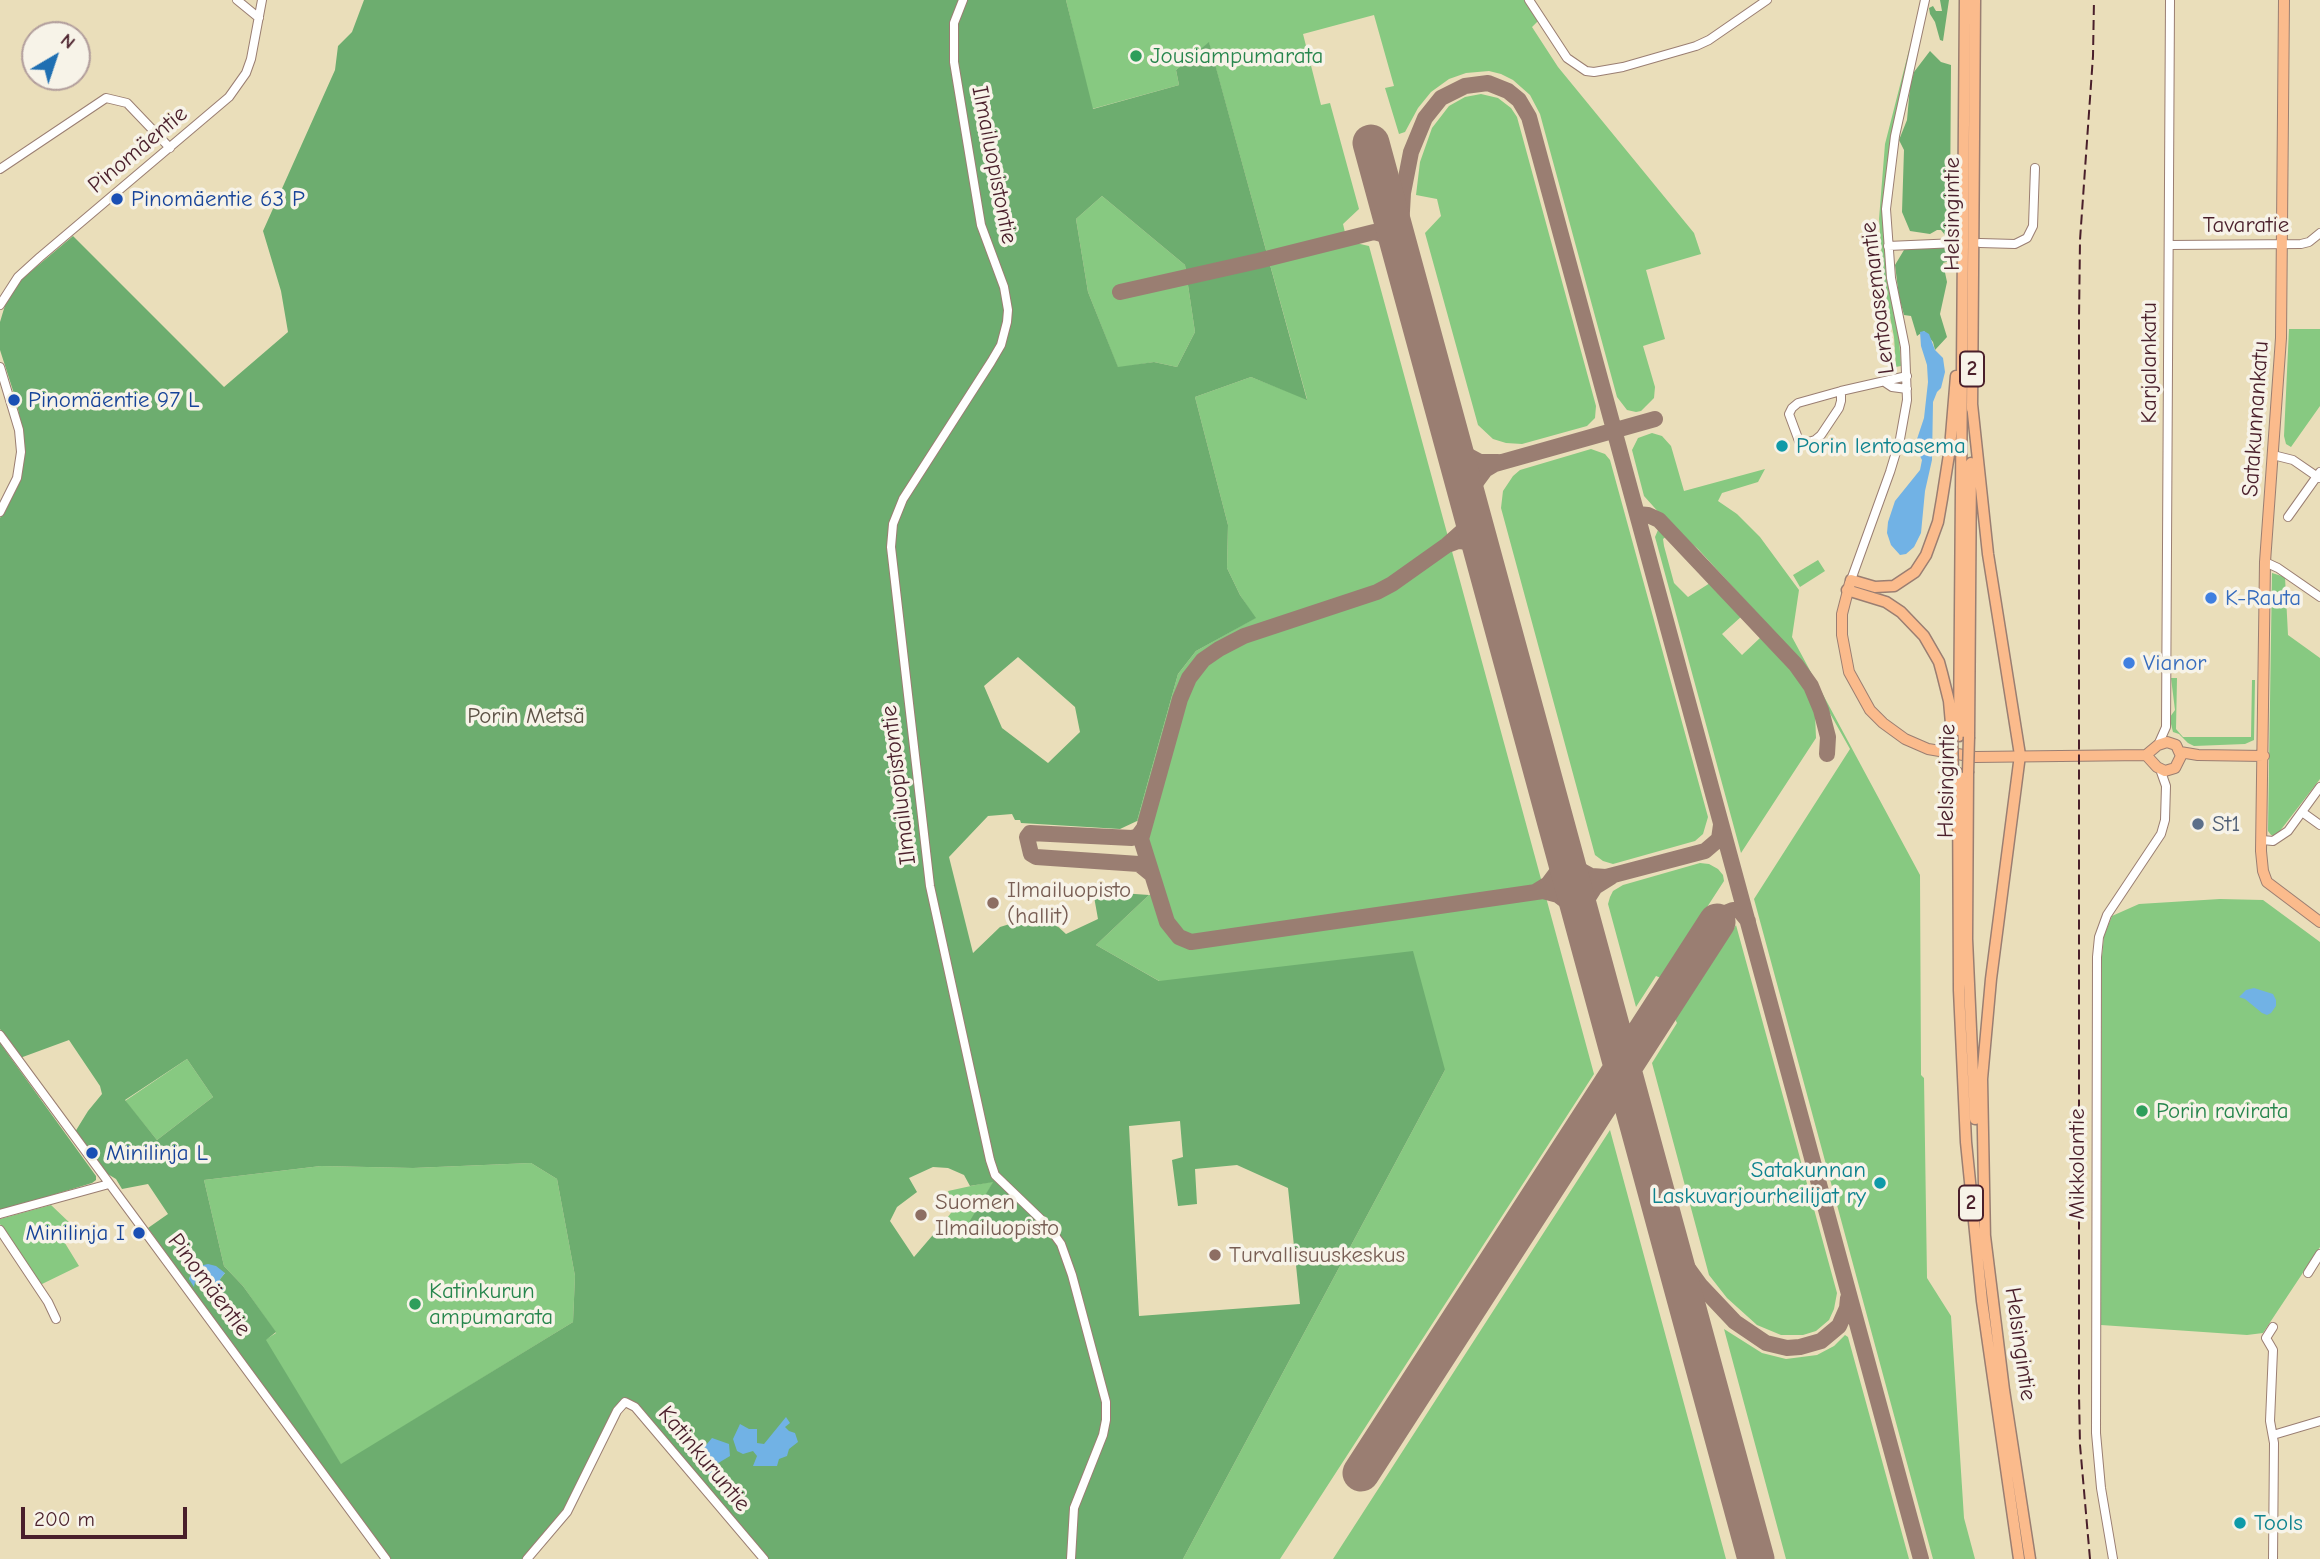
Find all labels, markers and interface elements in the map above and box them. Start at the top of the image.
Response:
north arrow [21,21,91,91]
text: N [56,29,80,54]
place label: Jousiampumarata [1150,42,1323,70]
marker: Jousiampumarata [1128,48,1144,64]
street label: Ilmailuopistontie [965,84,1023,246]
street label: Pinomäentie [83,100,193,200]
street label: Helsingintie [1938,157,1966,271]
place label: Pinomäentie 63 P [131,185,305,213]
marker: Pinomäentie 63 P [109,191,125,207]
street label: Tavaratie [2203,211,2289,239]
street label: Lentoasemantie [1855,220,1901,376]
street label: Karjalankatu [2135,302,2163,424]
street label: Satakunnankatu [2237,340,2275,498]
road number: 2 [1960,352,1984,386]
place label: Pinomäentie 97 L [28,386,199,414]
marker: Pinomäentie 97 L [6,392,22,408]
place label: Porin lentoasema [1796,432,1966,460]
marker: Porin lentoasema [1774,438,1790,454]
place label: K-Rauta [2225,584,2301,612]
marker: K-Rauta [2203,590,2219,606]
place label: Vianor [2143,649,2206,677]
marker: Vianor [2121,655,2137,671]
park label: Porin Metsä [467,702,585,730]
street label: Ilmailuopistontie [876,704,922,866]
street label: Helsingintie [1932,724,1962,838]
place label: St1 [2212,810,2240,838]
marker: St1 [2190,816,2206,832]
place label: Ilmailuopisto (hallit) [1007,876,1131,930]
marker: Ilmailuopisto (hallit) [985,895,1001,911]
place label: Porin ravirata [2156,1097,2289,1125]
marker: Porin ravirata [2134,1103,2150,1119]
street label: Mikkolantie [2063,1108,2091,1220]
place label: Minilinja L [106,1139,208,1167]
marker: Minilinja L [84,1145,100,1161]
place label: Satakunnan Laskuvarjourheilijat ry [1652,1156,1866,1210]
marker: Satakunnan Laskuvarjourheilijat ry [1872,1175,1888,1191]
road number: 2 [1959,1186,1983,1220]
place label: Suomen Ilmailuopisto [935,1188,1059,1242]
marker: Suomen Ilmailuopisto [913,1207,929,1223]
place label: Minilinja I [26,1219,125,1247]
marker: Minilinja I [131,1225,147,1241]
street label: Pinomäentie [161,1228,257,1342]
place label: Turvallisuuskeskus [1229,1241,1405,1269]
marker: Turvallisuuskeskus [1207,1247,1223,1263]
place label: Katinkurun ampumarata [429,1277,553,1331]
street label: Helsingintie [1998,1286,2042,1402]
marker: Katinkurun ampumarata [407,1296,423,1312]
street label: Katinkuruntie [652,1401,756,1517]
scale bar [24,1492,191,1536]
text: 200 m [34,1507,95,1531]
place label: Tools [2254,1509,2303,1537]
marker: Tools [2232,1515,2248,1531]

